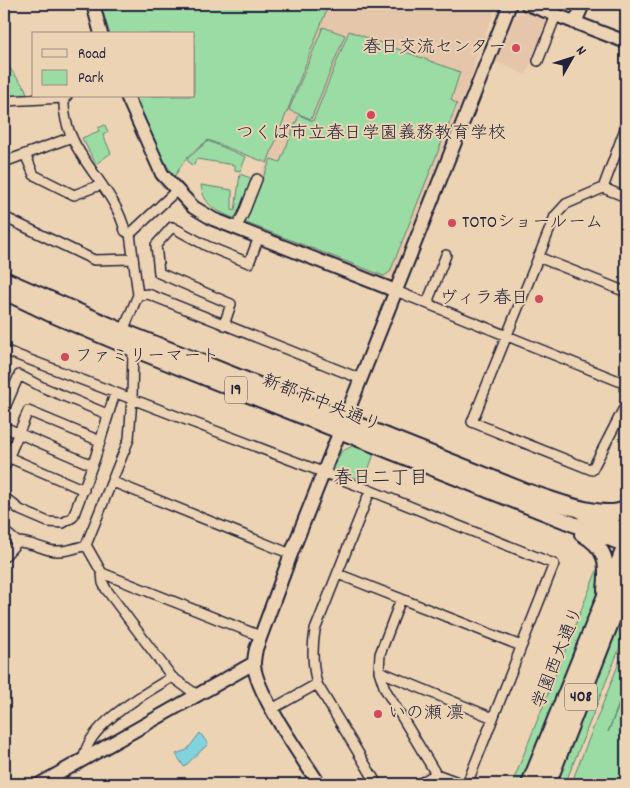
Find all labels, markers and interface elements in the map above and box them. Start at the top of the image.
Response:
legend [32,32,195,98]
north arrow [548,32,598,82]
place label: 春日交流センター [363,36,506,61]
marker: 春日交流センター [510,42,522,54]
text: N [571,42,591,60]
text: Road [78,44,106,66]
text: Park [78,68,104,90]
marker: つくば市立春日学園義務教育学校 [365,109,377,121]
place label: つくば市立春日学園義務教育学校 [236,122,506,147]
place label: TOTOショールーム [462,211,603,236]
marker: TOTOショールーム [446,217,458,229]
place label: ヴィラ春日 [439,287,529,312]
marker: ヴィラ春日 [533,293,545,305]
place label: ファミリーマート [75,345,219,370]
marker: ファミリーマート [59,351,71,363]
street label: 新都市中央通り [258,369,384,439]
road number: 19 [225,376,247,404]
district label: 春日二丁目 [333,466,429,493]
street label: 学園西大通り [527,603,591,713]
road number: 408 [565,684,597,710]
place label: いの瀬 凛 [388,702,464,727]
marker: いの瀬 凛 [372,708,384,720]

